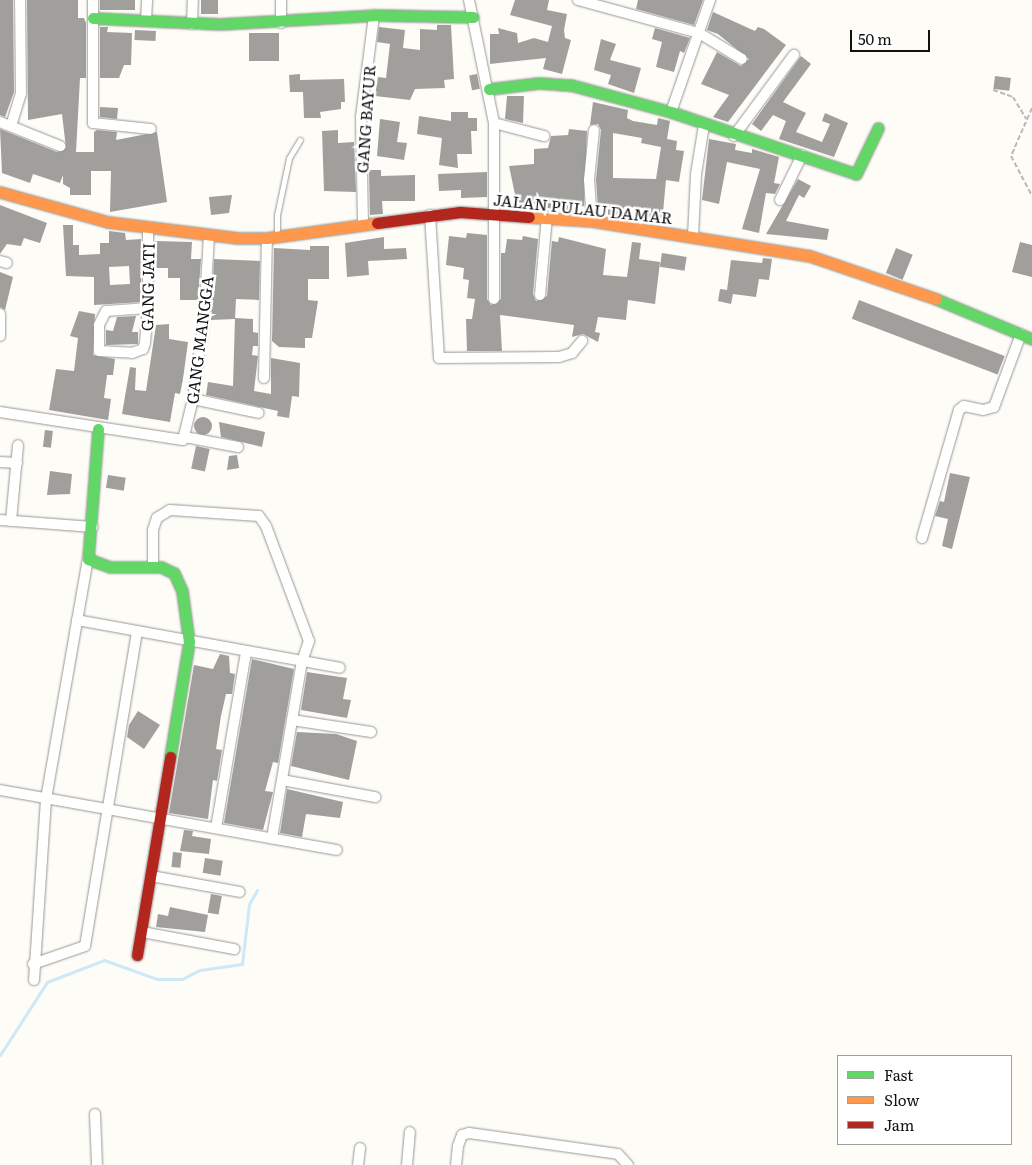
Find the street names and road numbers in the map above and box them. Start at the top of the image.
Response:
street label: GANG BAYUR [352,64,378,174]
street label: JALAN PULAU DAMAR [492,189,674,227]
street label: GANG JATI [137,243,157,331]
street label: GANG MANGGA [182,275,216,405]

